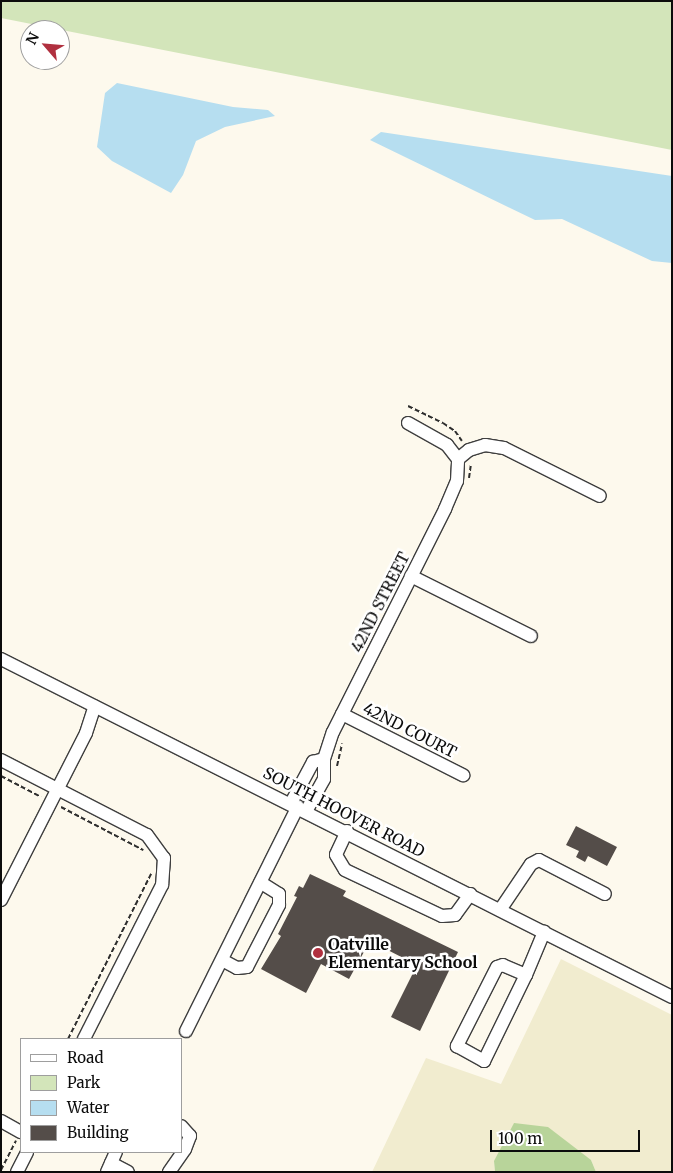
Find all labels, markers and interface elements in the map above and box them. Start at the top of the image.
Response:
north arrow [20,20,70,70]
text: N [22,30,43,48]
street label: 42ND STREET [347,549,413,655]
street label: 42ND COURT [360,698,460,762]
street label: SOUTH HOOVER ROAD [260,763,428,861]
place label: Oatville Elementary School [328,934,477,972]
marker: Oatville Elementary School [312,947,324,959]
legend [20,1038,182,1153]
text: Road [67,1048,103,1067]
text: Park [67,1073,100,1092]
text: Water [67,1098,109,1117]
scale bar [493,1120,643,1152]
text: Building [67,1123,129,1142]
text: 100 m [498,1129,542,1148]

